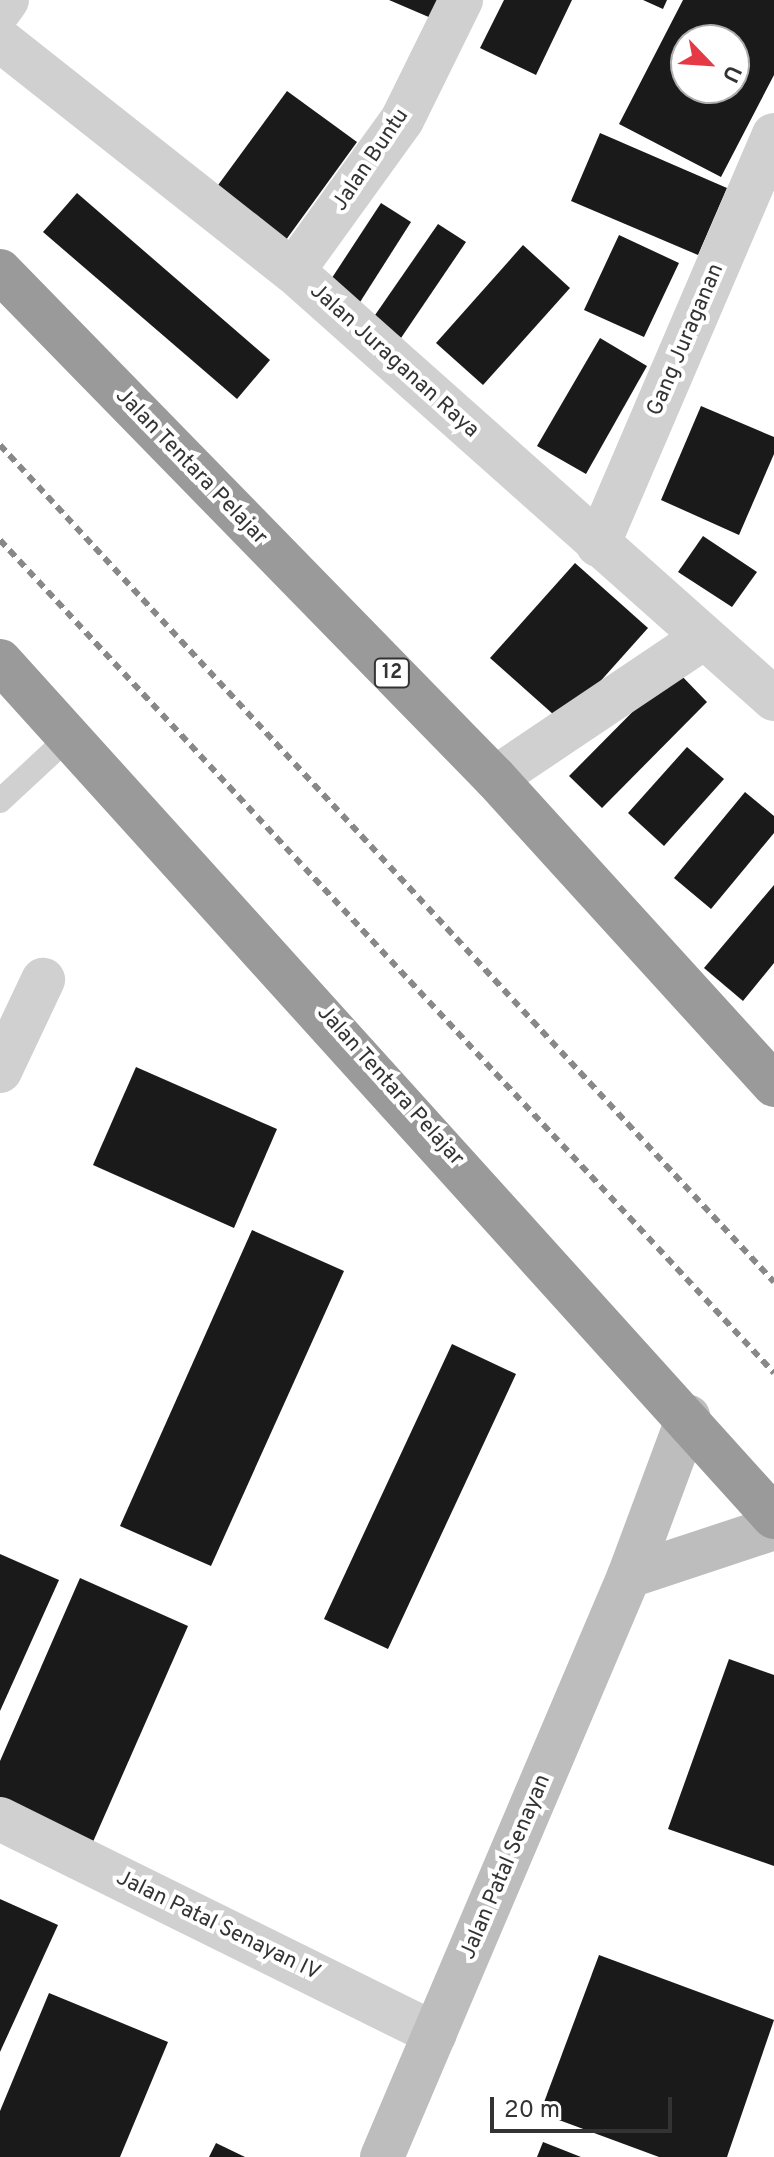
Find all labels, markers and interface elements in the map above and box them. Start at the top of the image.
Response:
north arrow [670,24,750,104]
text: U [715,61,746,86]
street label: Jalan Buntu [327,104,415,216]
street label: Gang Juraganan [642,260,730,420]
street label: Jalan Juraganan Raya [304,278,484,444]
street label: Jalan Tentara Pelajar [109,383,273,551]
road number: 12 [372,657,412,689]
street label: Jalan Tentara Pelajar [311,1000,469,1172]
street label: Jalan Patal Senayan [455,1771,557,1963]
street label: Jalan Patal Senayan IV [112,1865,324,1987]
scale bar [494,2081,676,2131]
text: 20 m [504,2096,560,2126]

